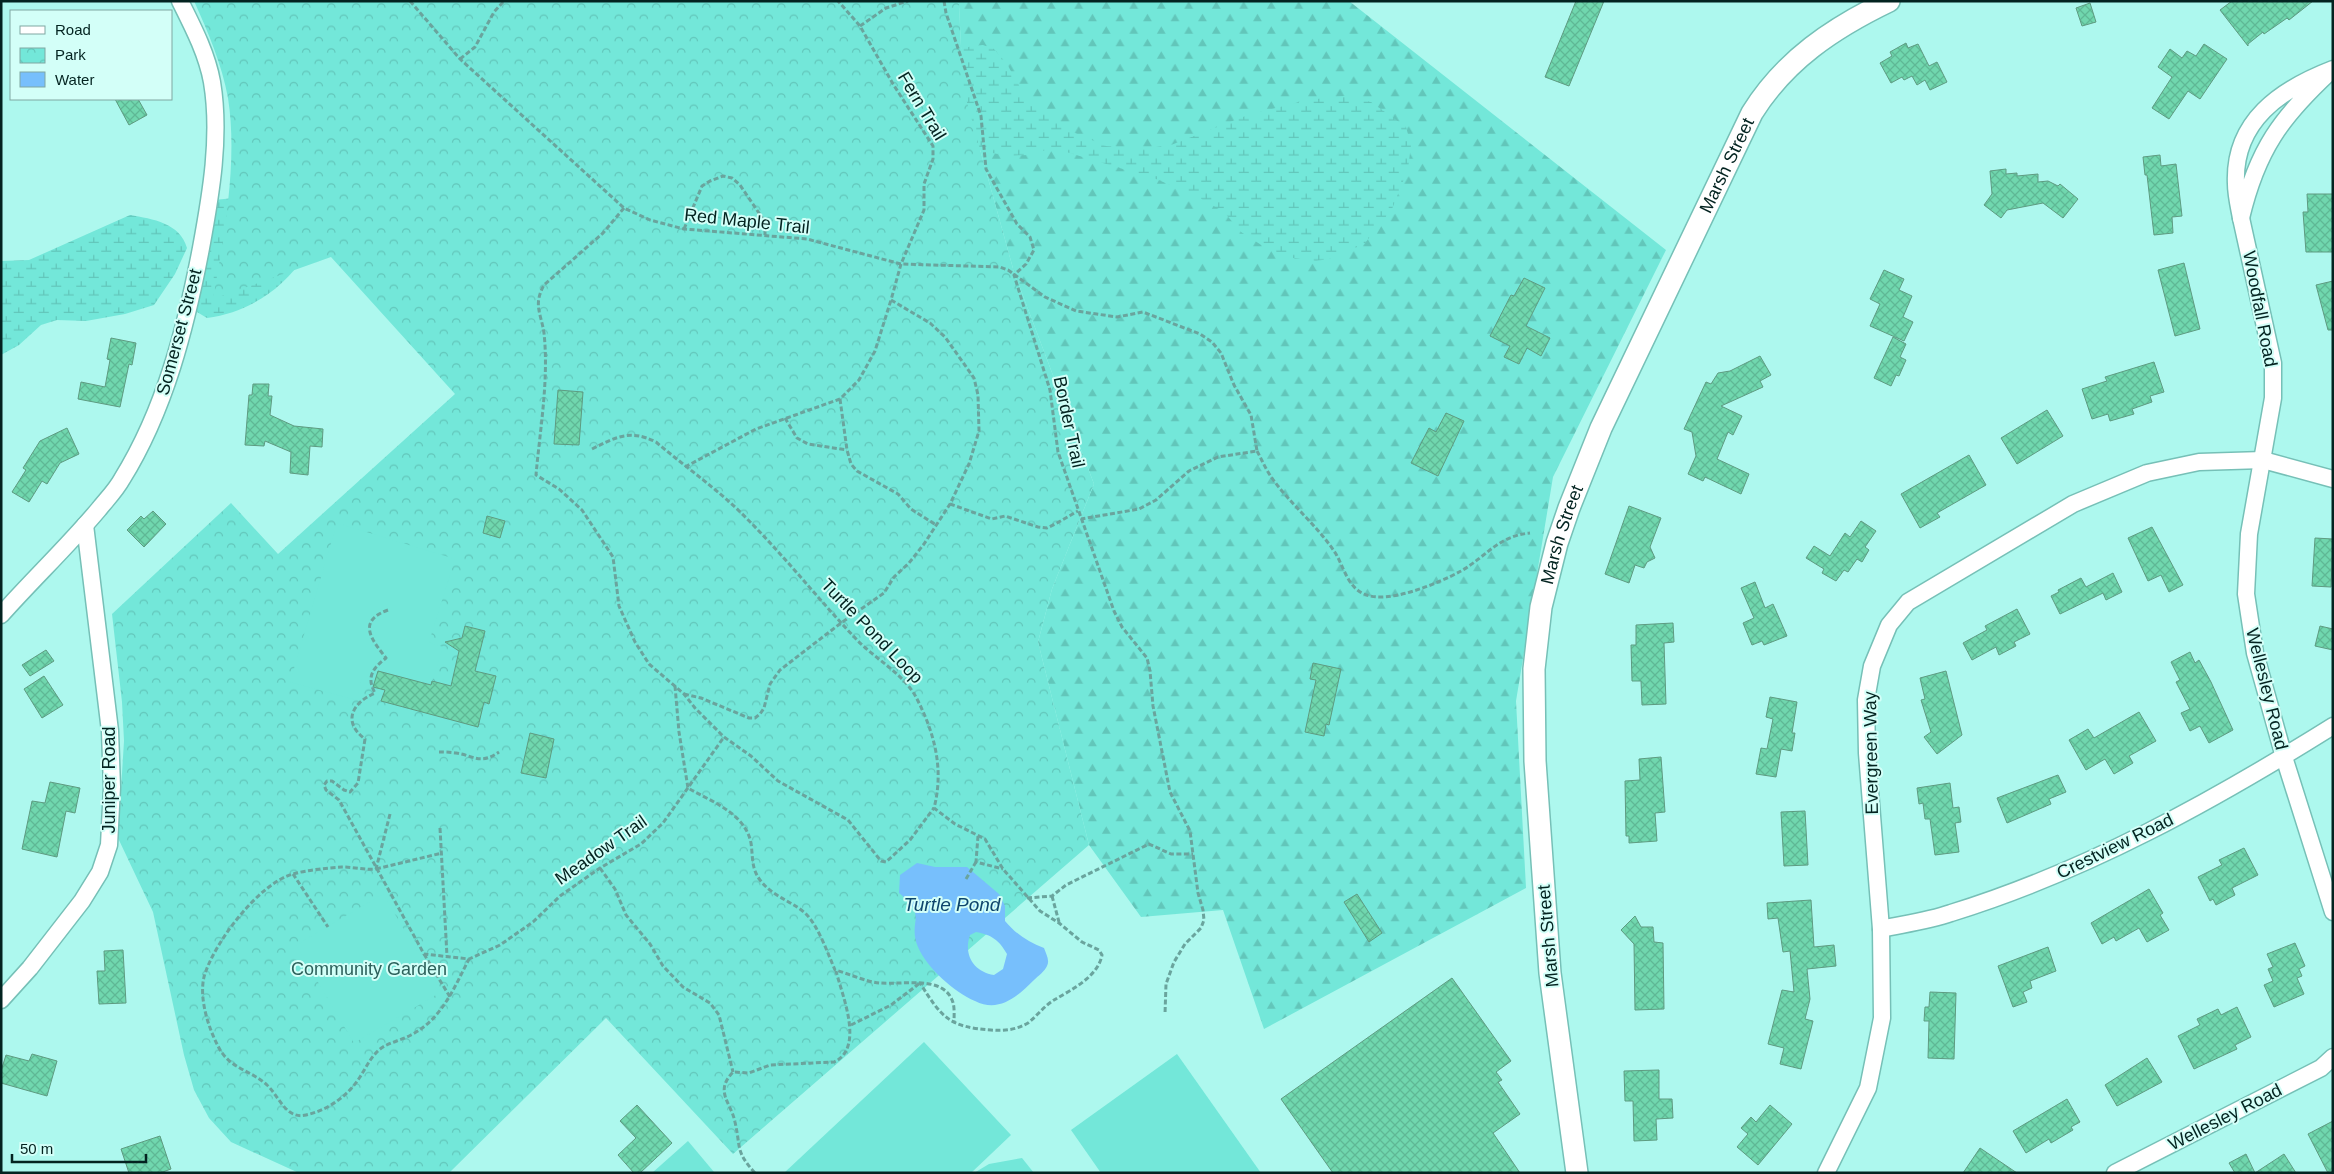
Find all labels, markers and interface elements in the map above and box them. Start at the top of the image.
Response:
legend [10,10,172,100]
text: Road [55,21,91,38]
text: Park [55,46,86,63]
street label: Fern Trail [894,68,950,144]
text: Water [55,71,94,88]
street label: Marsh Street [1696,115,1758,216]
street label: Red Maple Trail [683,204,811,238]
street label: Woodfall Road [2239,249,2281,369]
street label: Somerset Street [153,267,205,397]
street label: Border Trail [1050,374,1088,470]
street label: Marsh Street [1537,482,1587,586]
street label: Turtle Pond Loop [817,575,927,687]
street label: Wellesley Road [2242,626,2292,752]
street label: Evergreen Way [1860,691,1882,815]
street label: Juniper Road [99,726,119,834]
street label: Crestview Road [2054,809,2176,883]
street label: Meadow Trail [551,811,651,889]
street label: Marsh Street [1534,884,1562,988]
water label: Turtle Pond [904,894,1002,915]
park label: Community Garden [291,959,447,979]
street label: Wellesley Road [2165,1080,2285,1154]
scale bar [12,1132,146,1164]
text: 50 m [20,1140,53,1157]

